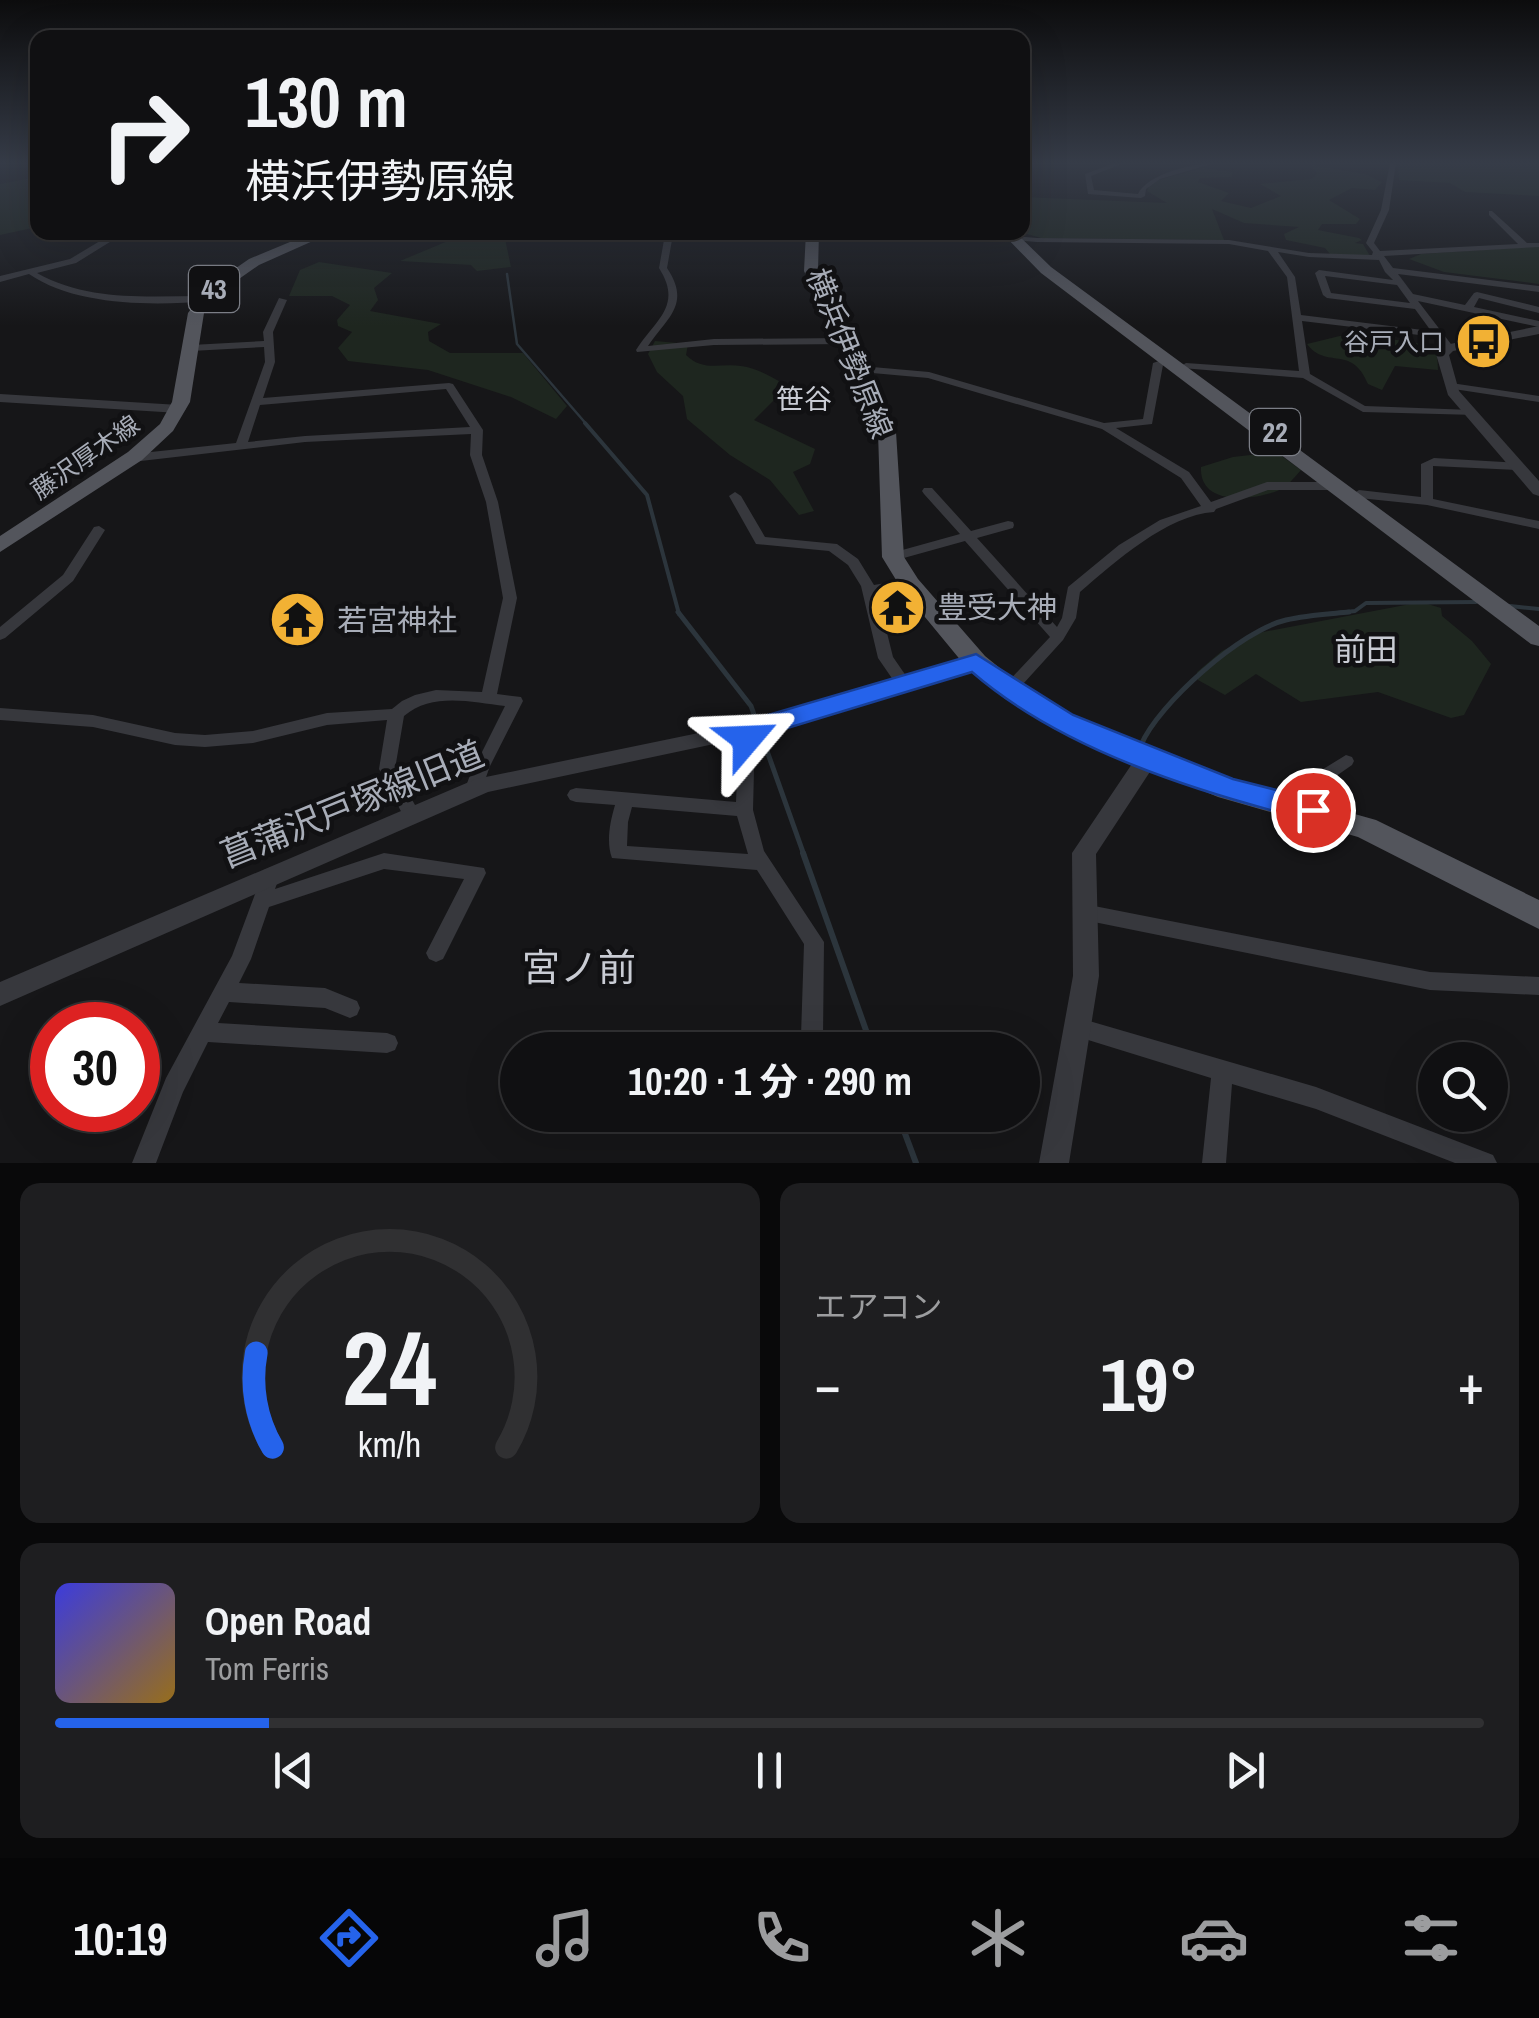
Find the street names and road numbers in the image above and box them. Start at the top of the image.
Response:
street label: 横浜伊勢原線 [798,262,902,444]
road number: 43 [189,266,239,312]
street label: 藤沢厚木線 [24,407,146,507]
road number: 22 [1250,409,1300,455]
street label: 菖蒲沢戸塚線旧道 [213,730,491,878]

